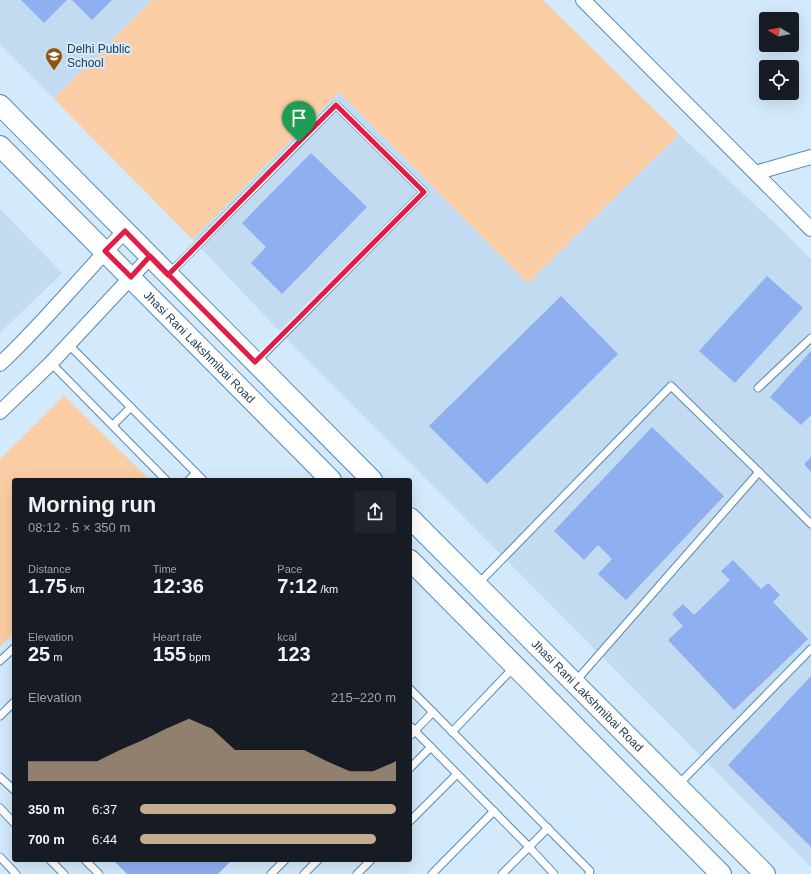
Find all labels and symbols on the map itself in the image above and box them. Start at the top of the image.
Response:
north arrow [759,12,799,52]
place label: Delhi Public School [67,42,130,70]
school or university icon: Delhi Public School [44,46,64,71]
pin [282,101,316,142]
street label: Jhasi Rani Lakshmibai Road [141,288,258,406]
street label: Jhasi Rani Lakshmibai Road [529,637,646,755]

